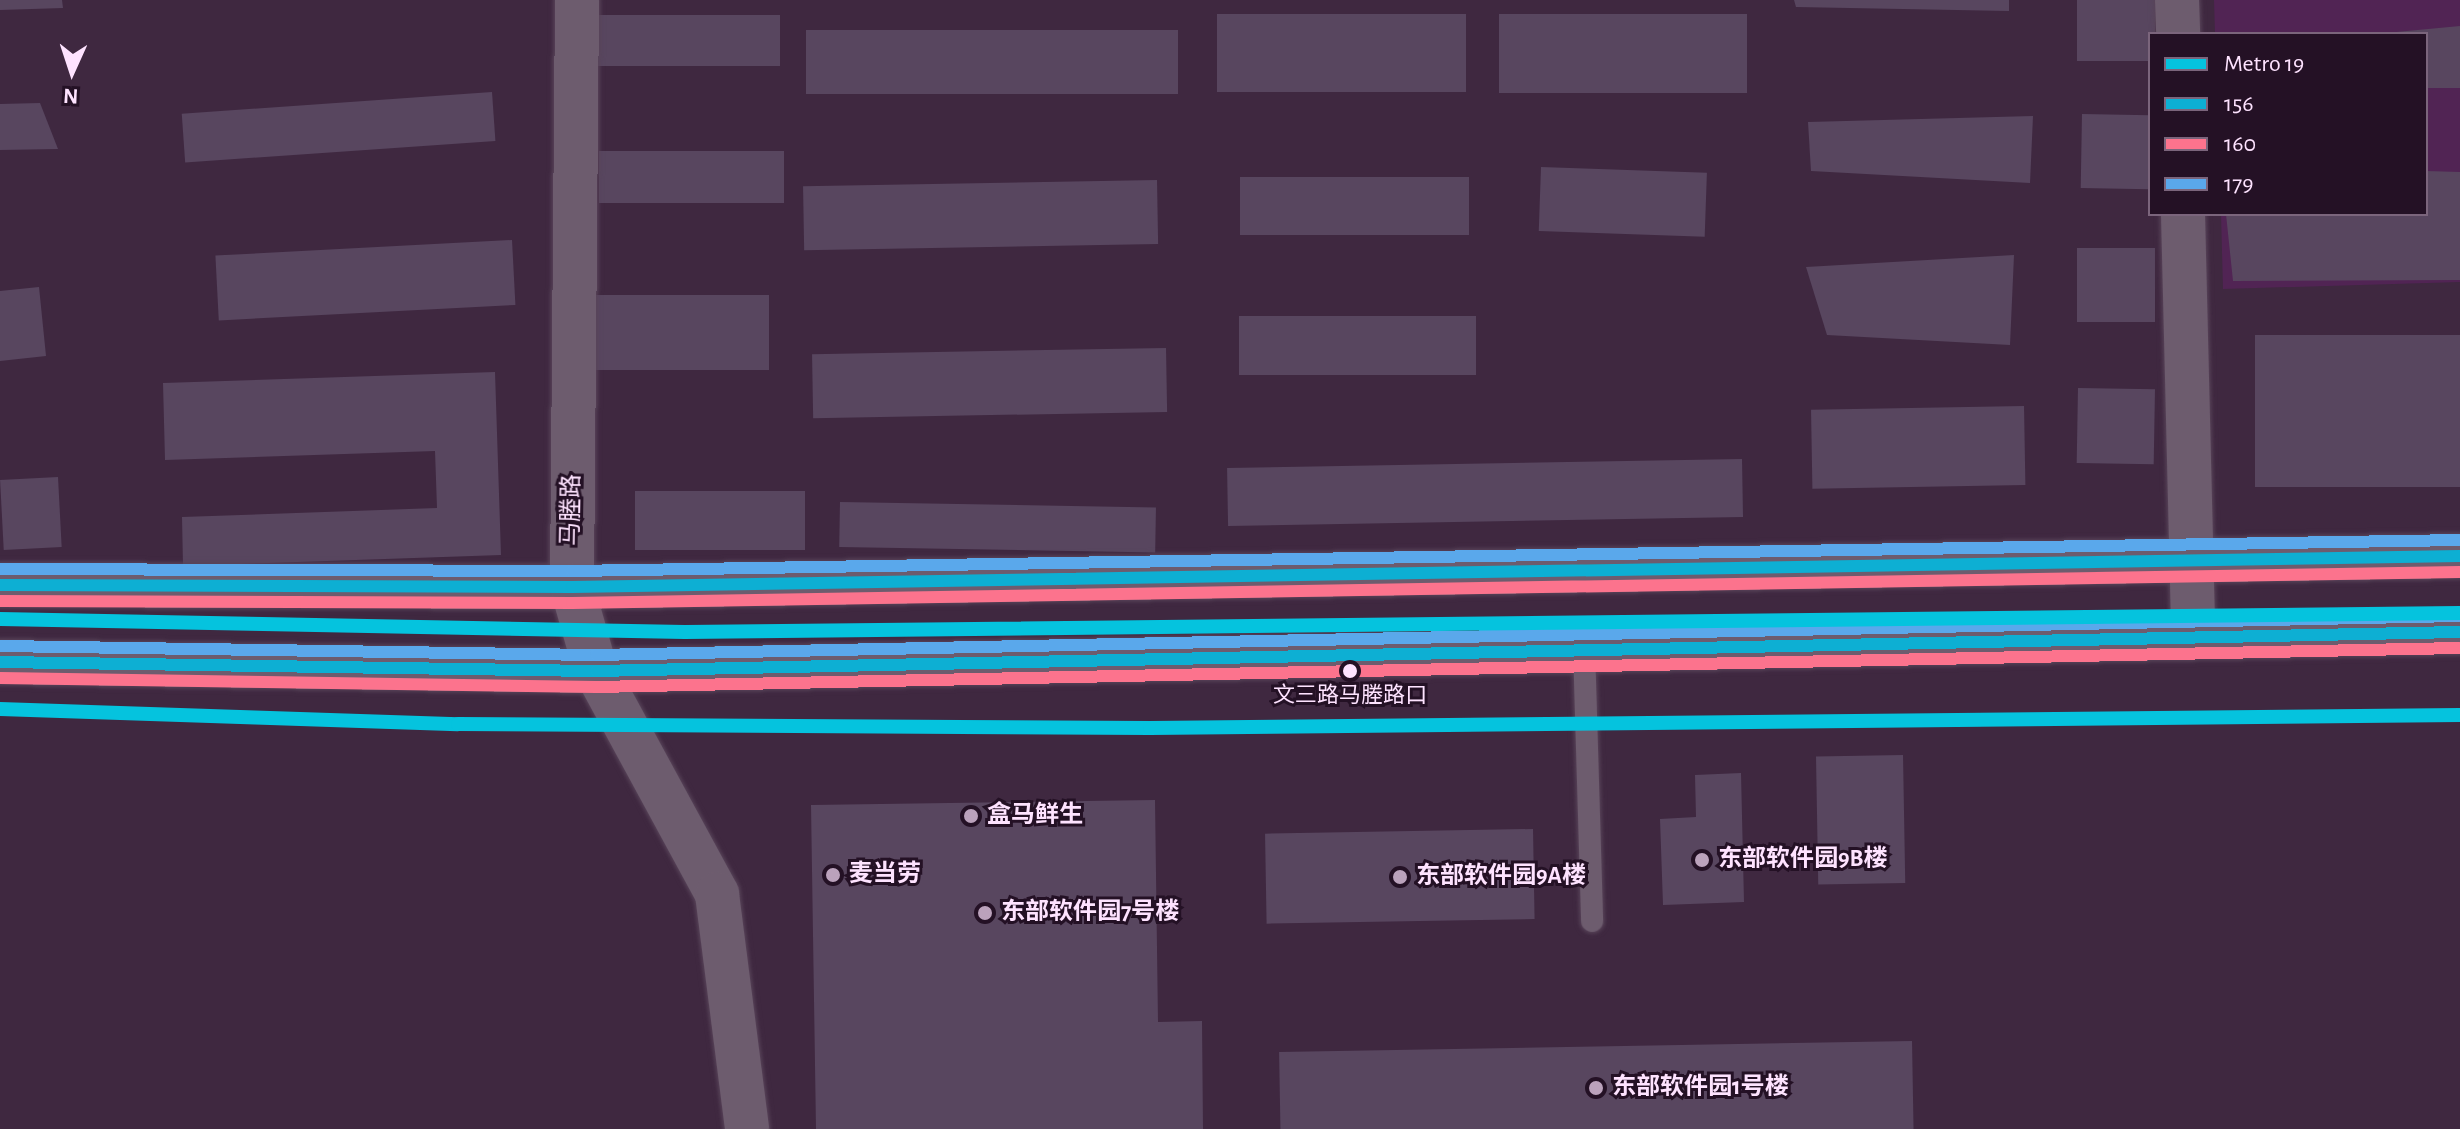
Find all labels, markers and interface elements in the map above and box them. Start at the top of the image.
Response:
north arrow [32,32,112,112]
legend [2148,32,2428,216]
text: Metro 19 [2224,52,2304,76]
text: N [63,85,79,107]
text: 156 [2224,92,2254,116]
text: 160 [2224,132,2256,156]
text: 179 [2224,172,2254,196]
street label: 马塍路 [557,474,587,546]
marker: 文三路马塍路口 [1342,663,1358,679]
place label: 文三路马塍路口 [1273,683,1427,709]
place label: 盒马鲜生 [987,802,1083,830]
marker: 盒马鲜生 [962,807,980,825]
place label: 东部软件园9B楼 [1718,846,1887,874]
marker: 东部软件园9B楼 [1693,851,1711,869]
place label: 麦当劳 [849,861,921,889]
place label: 东部软件园9A楼 [1416,863,1586,891]
marker: 麦当劳 [824,866,842,884]
marker: 东部软件园9A楼 [1391,868,1409,886]
place label: 东部软件园7号楼 [1001,899,1179,927]
marker: 东部软件园7号楼 [976,904,994,922]
place label: 东部软件园1号楼 [1612,1074,1789,1102]
marker: 东部软件园1号楼 [1587,1079,1605,1097]

